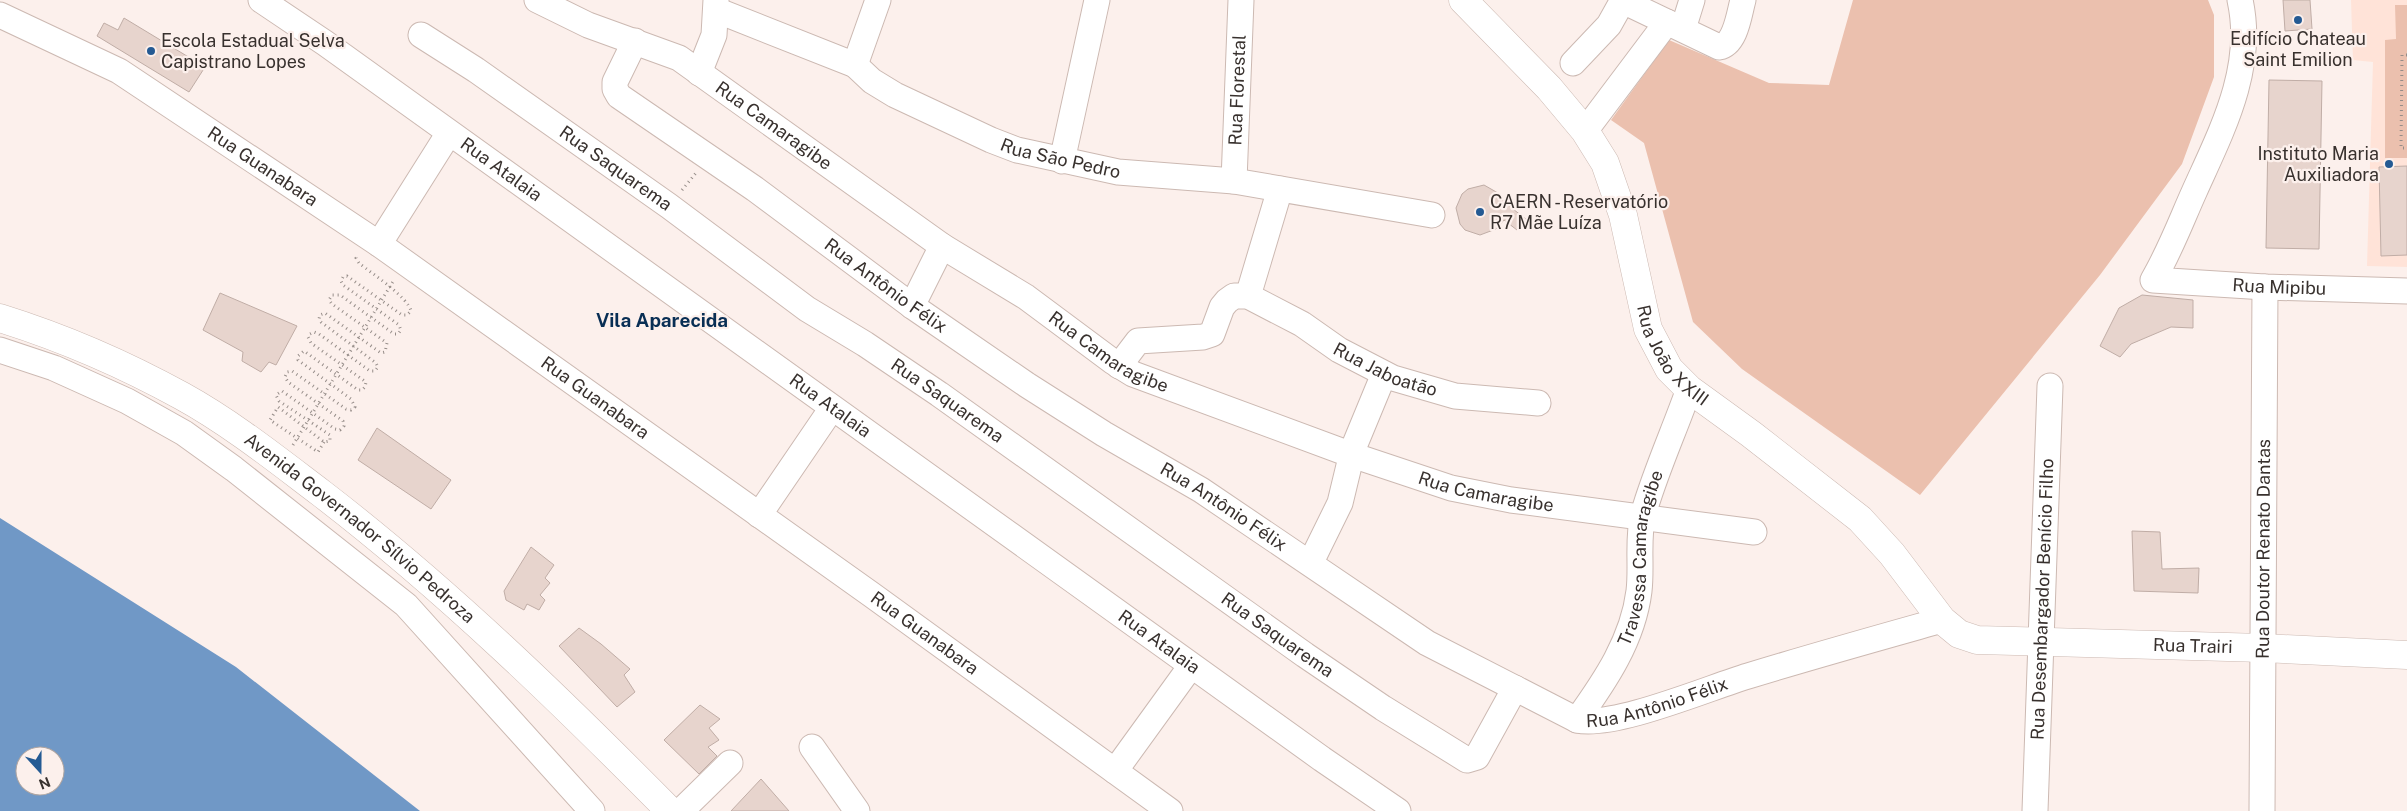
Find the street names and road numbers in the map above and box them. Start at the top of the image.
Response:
street label: Rua Florestal [1224,34,1250,146]
street label: Rua Camaragibe [712,77,836,174]
street label: Rua Saquarema [556,121,676,215]
street label: Rua Guanabara [204,122,322,210]
street label: Rua Atalaia [457,133,546,205]
street label: Rua São Pedro [998,134,1123,182]
street label: Rua Antônio Félix [821,234,951,337]
street label: Rua Mipibu [2232,274,2327,299]
street label: Rua João XXIII [1633,303,1713,410]
street label: Rua Camaragibe [1045,307,1171,396]
street label: Rua Jaboatão [1330,338,1440,400]
street label: Rua Guanabara [537,352,654,443]
street label: Rua Saquarema [887,354,1008,447]
street label: Rua Atalaia [786,369,875,442]
street label: Avenida Governador Sílvio Pedroza [241,428,479,627]
street label: Rua Doutor Renato Dantas [2252,439,2274,659]
street label: Rua Antônio Félix [1157,458,1291,555]
street label: Rua Desembargador Benício Filho [2027,458,2057,740]
street label: Rua Camaragibe [1416,467,1555,516]
street label: Travessa Camaragibe [1613,467,1667,649]
street label: Rua Guanabara [867,587,983,679]
street label: Rua Saquarema [1217,588,1338,681]
street label: Rua Atalaia [1115,605,1204,678]
street label: Rua Trairi [2153,634,2233,657]
street label: Rua Antônio Félix [1586,673,1730,731]

